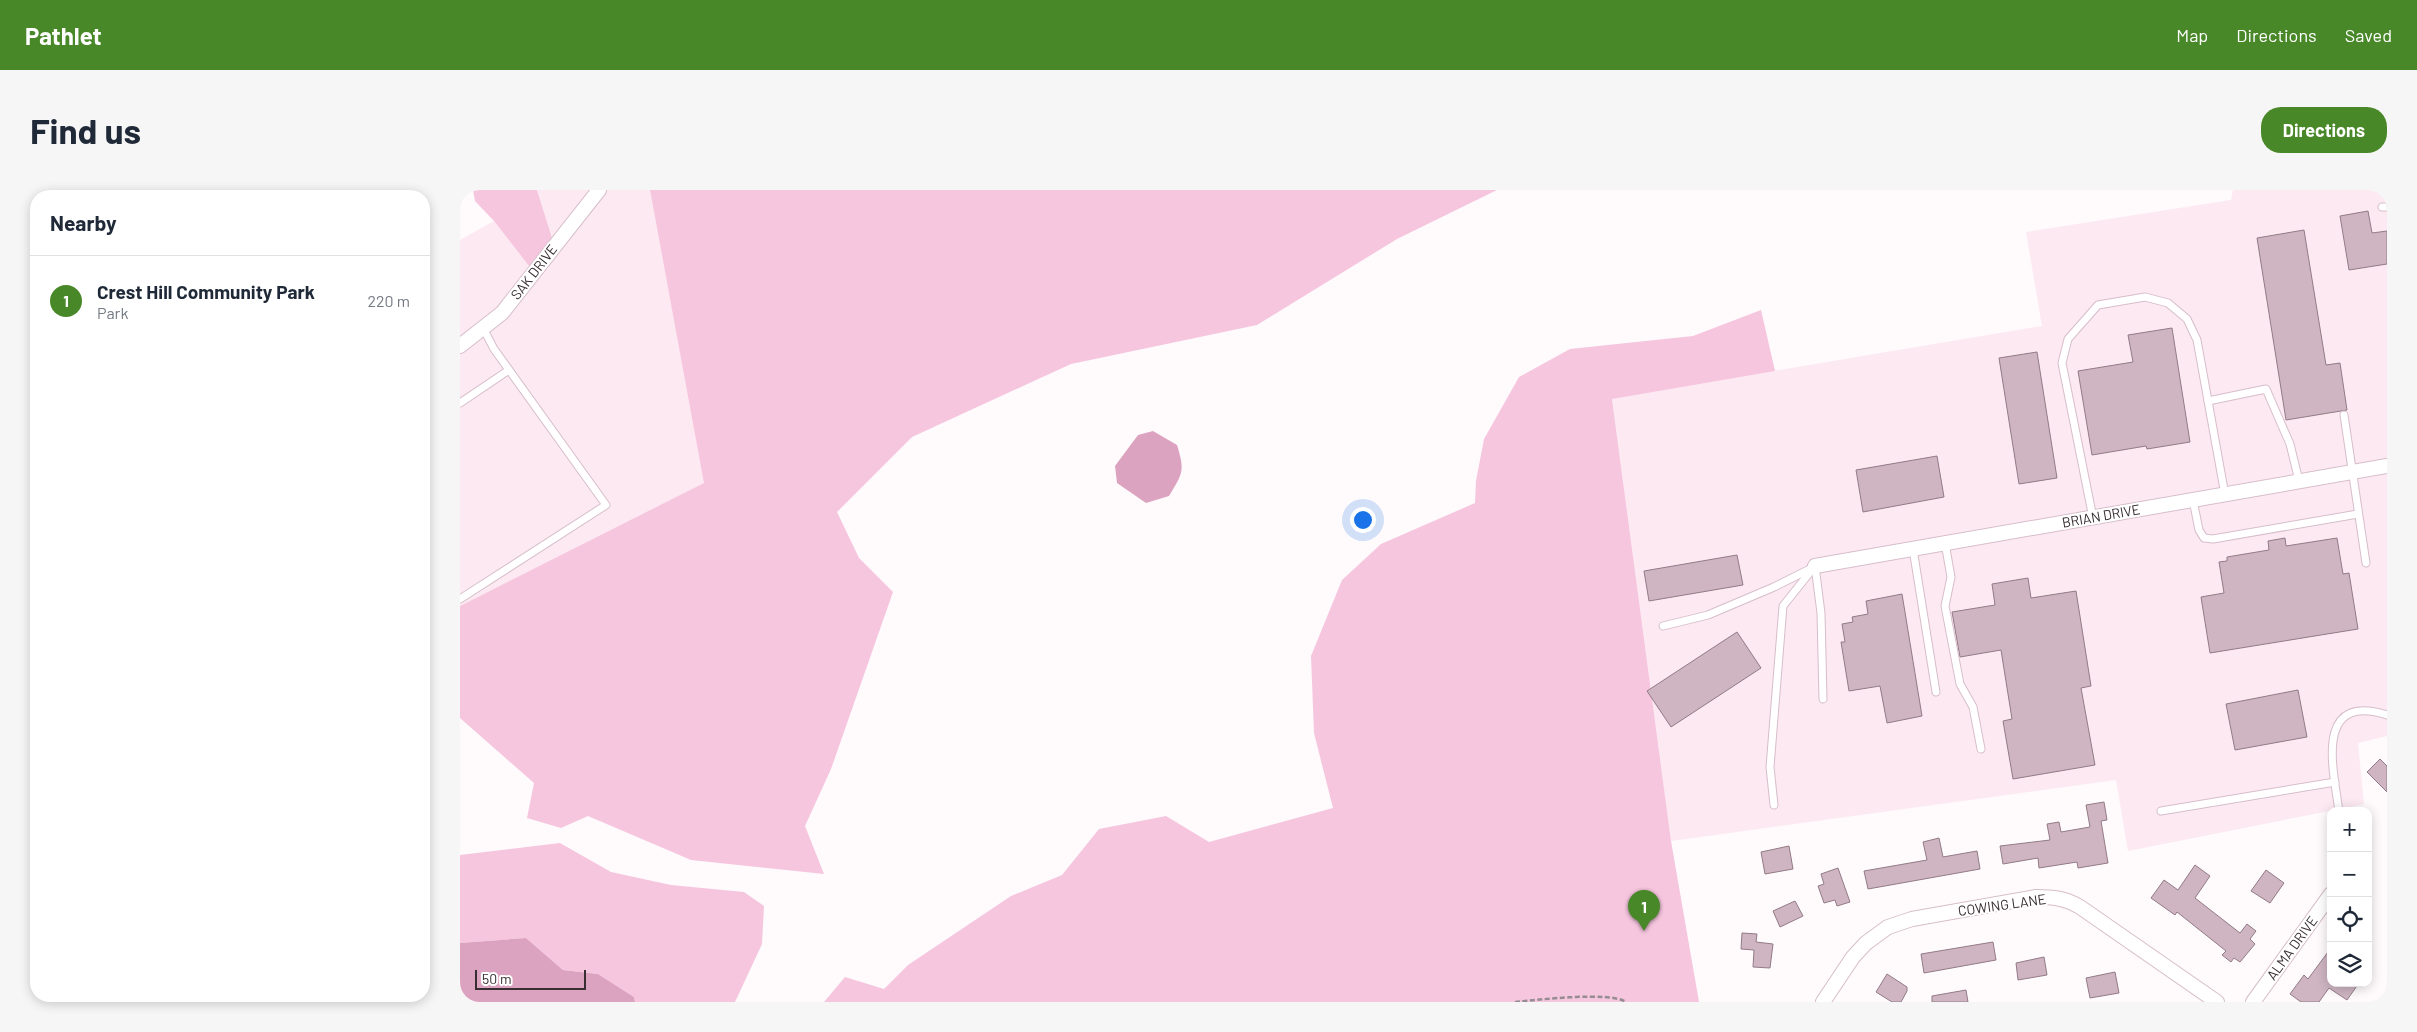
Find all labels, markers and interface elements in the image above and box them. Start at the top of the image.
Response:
text: Pathlet [25,21,102,50]
text: Map [2176,24,2208,46]
text: Directions [2236,24,2317,46]
text: Saved [2345,24,2392,46]
button: Directions [2261,107,2387,153]
text: Find us [30,109,141,151]
text: Nearby [50,210,116,235]
street label: SAK DRIVE [507,241,560,303]
text: Crest Hill Community Park [97,280,315,303]
text: 1 [63,291,69,310]
text: 220 m [367,291,410,310]
text: Park [97,303,128,322]
street label: BRIAN DRIVE [2060,500,2141,531]
your location [1350,507,1376,533]
map controls [2327,807,2372,987]
button: + [2327,807,2372,852]
button: − [2327,852,2372,897]
pin: 1 [1628,890,1660,931]
street label: COWING LANE [1957,890,2047,919]
button: locate [2327,897,2372,942]
street label: ALMA DRIVE [2263,912,2321,983]
button: layers [2327,942,2372,987]
scale bar [475,967,586,990]
text: 50 m [482,970,511,987]

